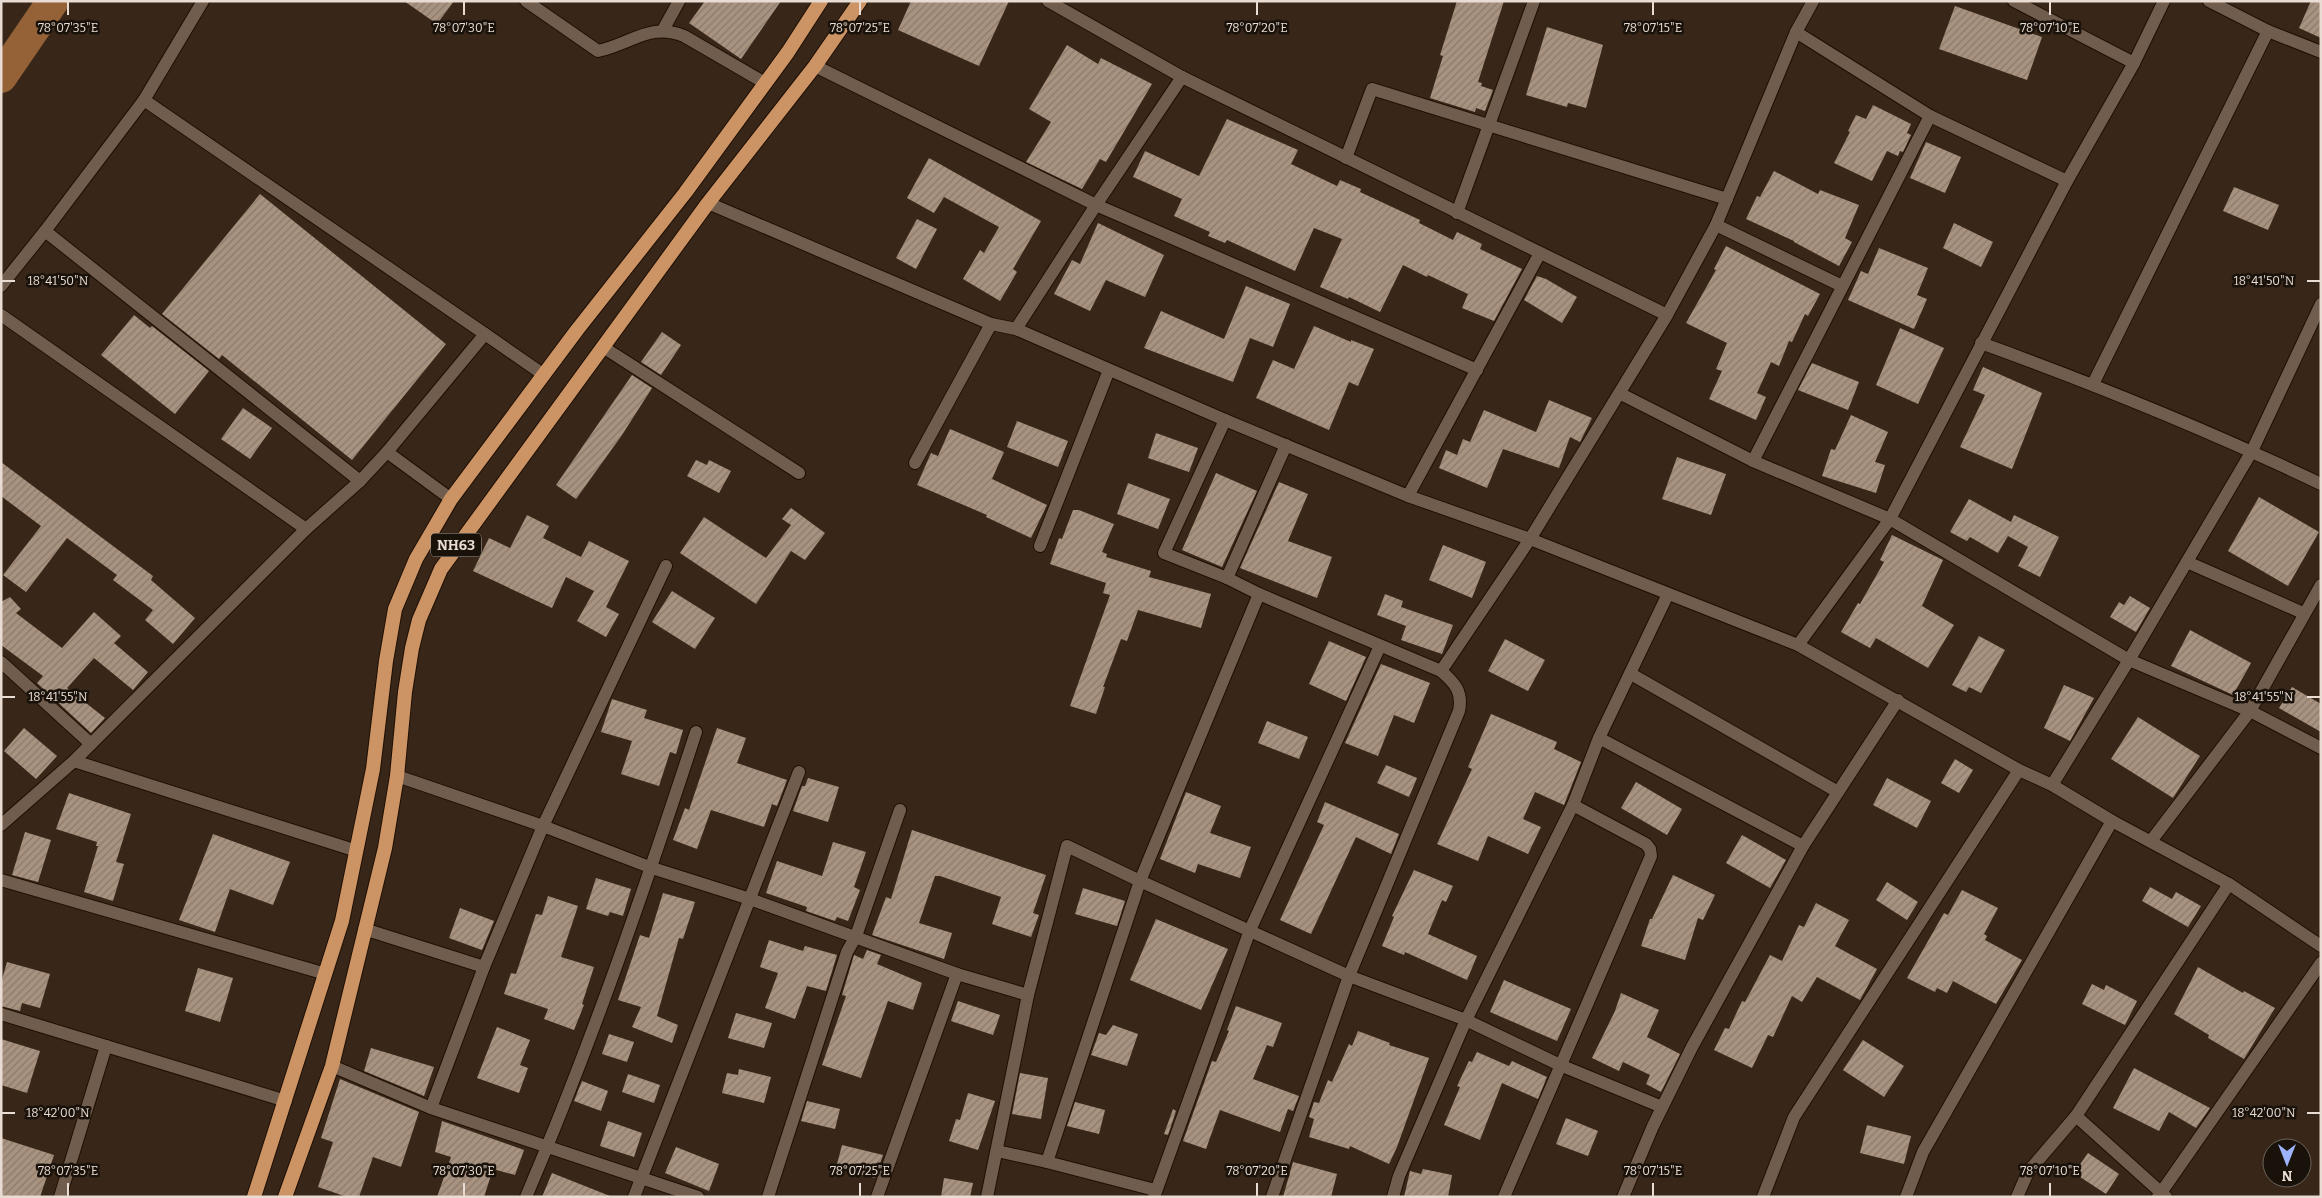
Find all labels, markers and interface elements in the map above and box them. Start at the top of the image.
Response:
text: 78°07'35"E [38,21,98,35]
text: 78°07'30"E [433,21,495,35]
text: 78°07'25"E [830,21,890,35]
text: 78°07'20"E [1226,21,1288,35]
text: 78°07'15"E [1624,21,1682,35]
text: 78°07'10"E [2020,21,2080,35]
text: 18°41'50"N [28,274,89,288]
text: 18°41'50"N [2234,274,2295,288]
road number: NH63 [431,534,481,556]
text: 18°41'55"N [28,690,88,704]
text: 18°41'55"N [2234,690,2294,704]
text: 18°42'00"N [26,1106,90,1120]
text: 18°42'00"N [2232,1106,2296,1120]
north arrow [2262,1138,2312,1188]
text: 78°07'35"E [38,1164,98,1178]
text: 78°07'30"E [433,1164,495,1178]
text: 78°07'25"E [830,1164,890,1178]
text: 78°07'20"E [1226,1164,1288,1178]
text: 78°07'15"E [1624,1164,1682,1178]
text: 78°07'10"E [2020,1164,2080,1178]
text: N [2281,1167,2292,1184]

